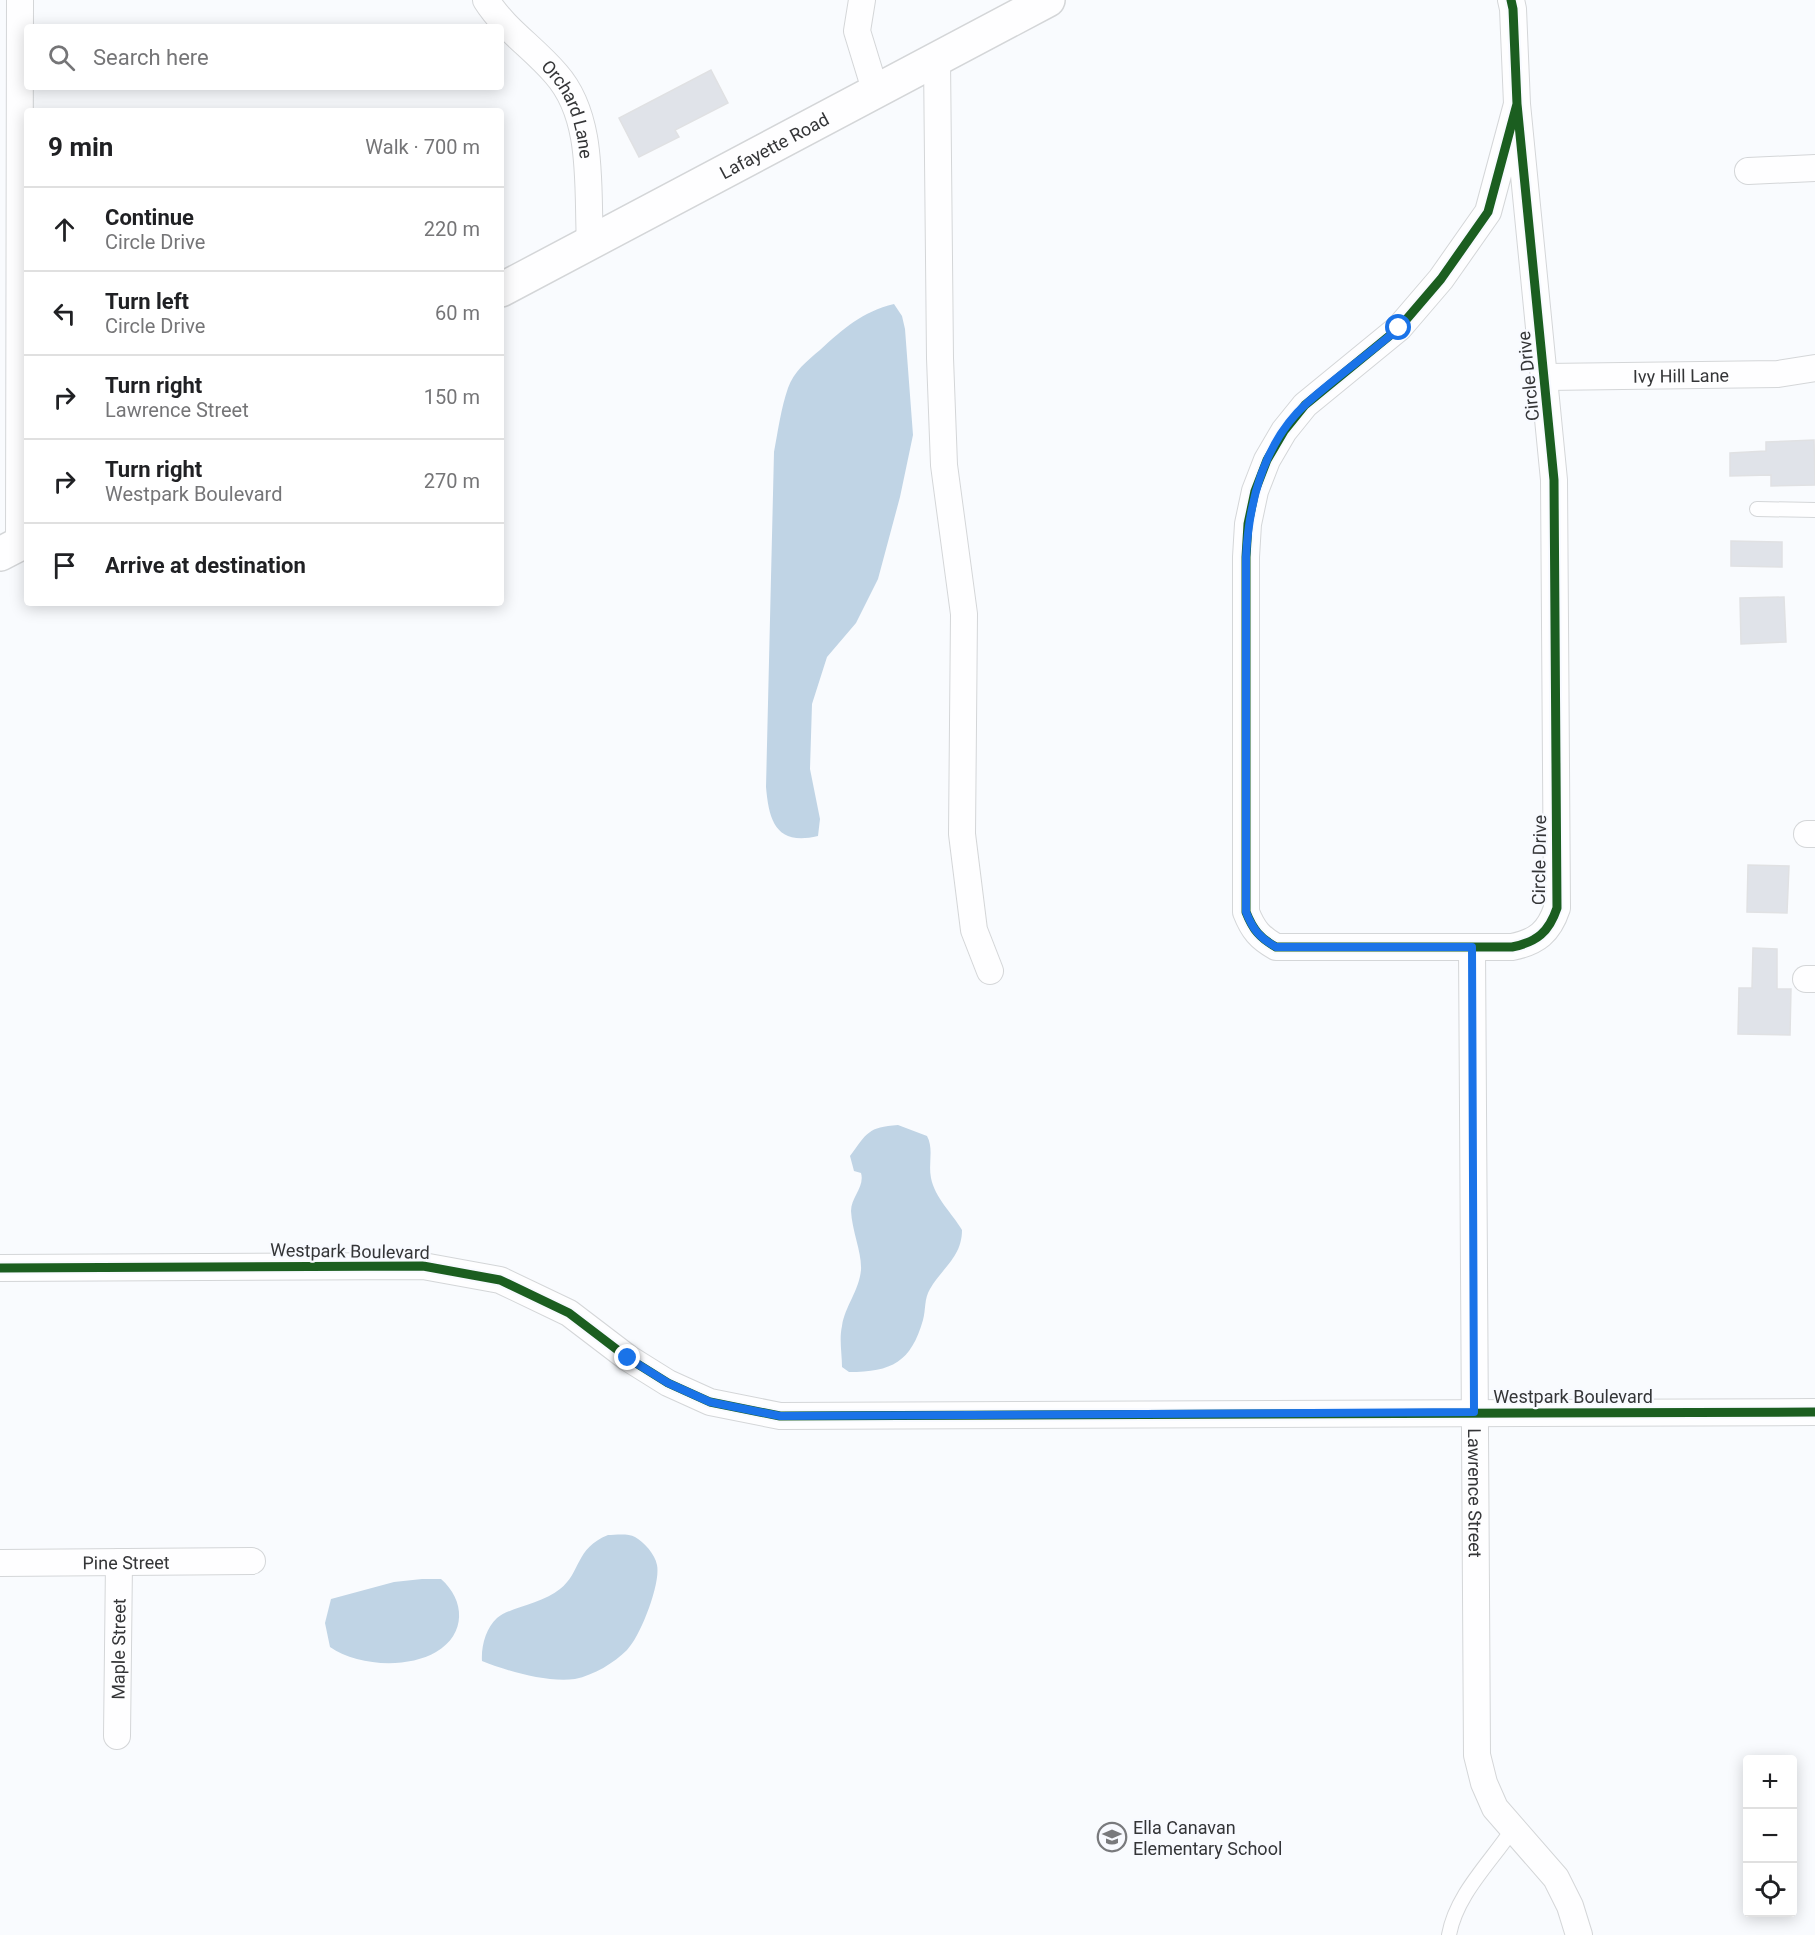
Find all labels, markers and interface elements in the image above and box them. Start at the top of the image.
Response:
search box [24,24,504,90]
icon: search [45,41,78,74]
text: Search here [93,45,209,70]
street label: Orchard Lane [538,55,597,160]
street label: Lafayette Road [716,108,832,183]
text: 9 min [48,132,113,162]
text: Walk · 700 m [365,135,480,159]
text: Continue [105,205,194,230]
icon: ahead [48,213,81,246]
text: 220 m [424,217,480,241]
text: Circle Drive [105,230,205,254]
text: Turn left [105,289,189,314]
icon: left [48,297,81,330]
text: 60 m [435,301,480,325]
text: Circle Drive [105,314,205,338]
route start [1385,314,1411,340]
street label: Circle Drive [1513,330,1543,422]
street label: Ivy Hill Lane [1633,364,1729,386]
text: Turn right [105,373,202,398]
icon: right [48,381,81,414]
text: 150 m [424,385,480,409]
text: Lawrence Street [105,398,249,422]
text: Turn right [105,457,202,482]
icon: right [48,465,81,498]
text: 270 m [424,469,480,493]
text: Westpark Boulevard [105,482,282,506]
icon: arrive [48,549,81,582]
text: Arrive at destination [105,553,306,578]
street label: Circle Drive [1528,815,1550,905]
street label: Westpark Boulevard [270,1239,430,1263]
route end [614,1344,640,1370]
street label: Westpark Boulevard [1493,1386,1653,1407]
street label: Lawrence Street [1464,1428,1486,1558]
street label: Pine Street [82,1551,170,1573]
street label: Maple Street [107,1598,129,1700]
map controls [1743,1755,1797,1917]
button: + [1743,1755,1797,1809]
button: − [1743,1809,1797,1863]
place label: Ella Canavan Elementary School [1133,1817,1282,1859]
school or university icon: Ella Canavan Elementary School [1096,1821,1128,1853]
button: locate [1743,1863,1797,1917]

